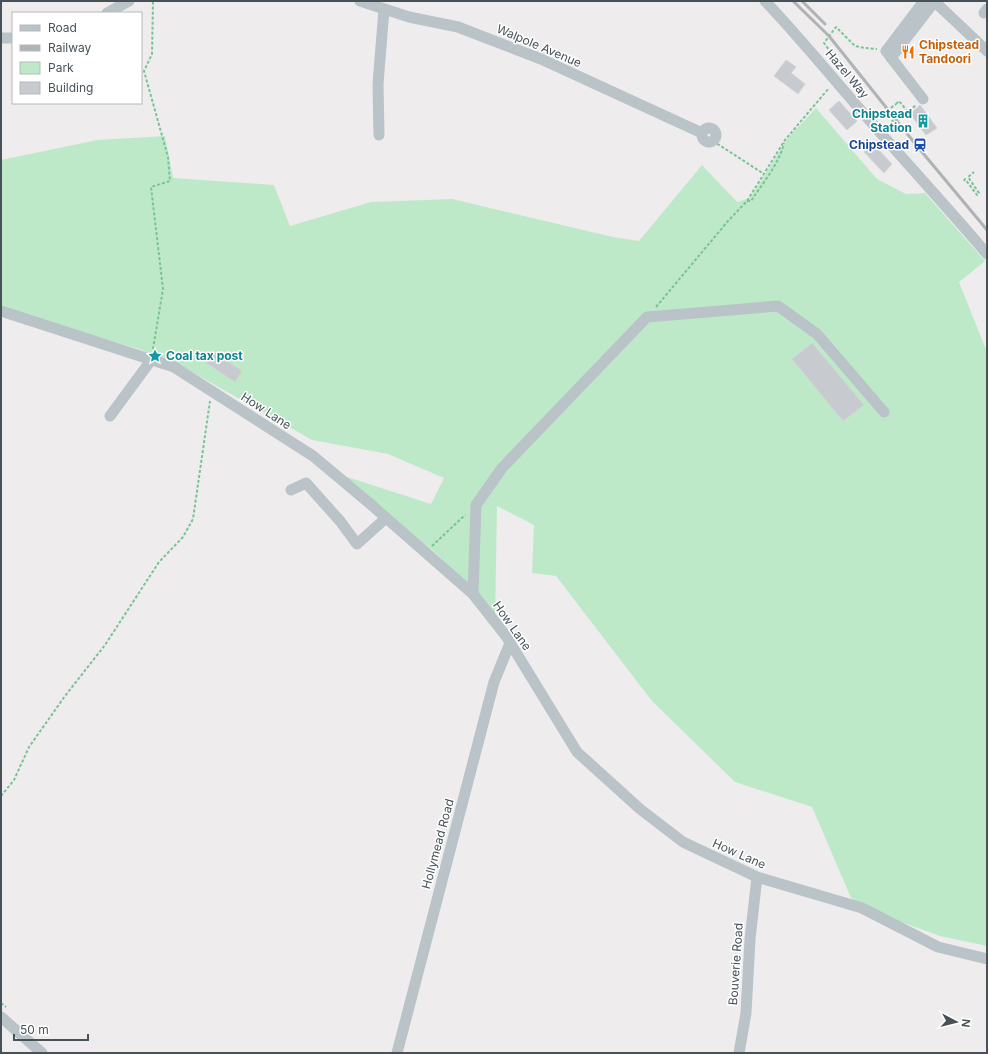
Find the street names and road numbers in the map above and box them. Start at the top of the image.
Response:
street label: Walpole Avenue [494,21,584,70]
street label: Hazel Way [822,46,873,102]
street label: How Lane [238,389,294,432]
street label: How Lane [490,598,535,653]
street label: Hollymead Road [418,797,457,891]
street label: How Lane [710,835,768,872]
street label: Bouverie Road [725,922,746,1006]

